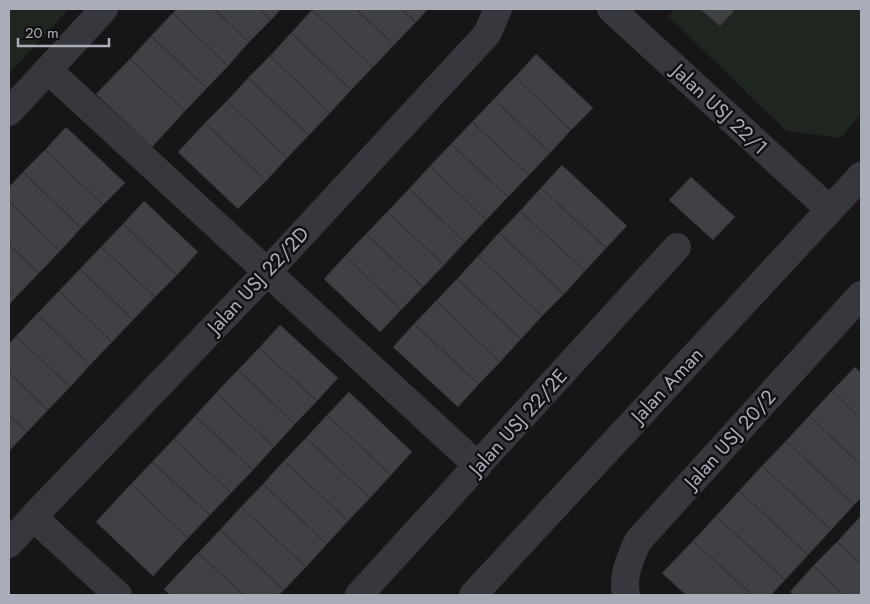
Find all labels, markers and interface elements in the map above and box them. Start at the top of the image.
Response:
scale bar [18,15,109,47]
text: 20 m [25,22,59,44]
street label: Jalan USJ 22/1 [663,55,774,161]
street label: Jalan USJ 22/2D [199,220,316,343]
street label: Jalan Aman [623,341,710,432]
street label: Jalan USJ 22/2E [460,363,574,484]
street label: Jalan USJ 20/2 [676,383,783,498]

